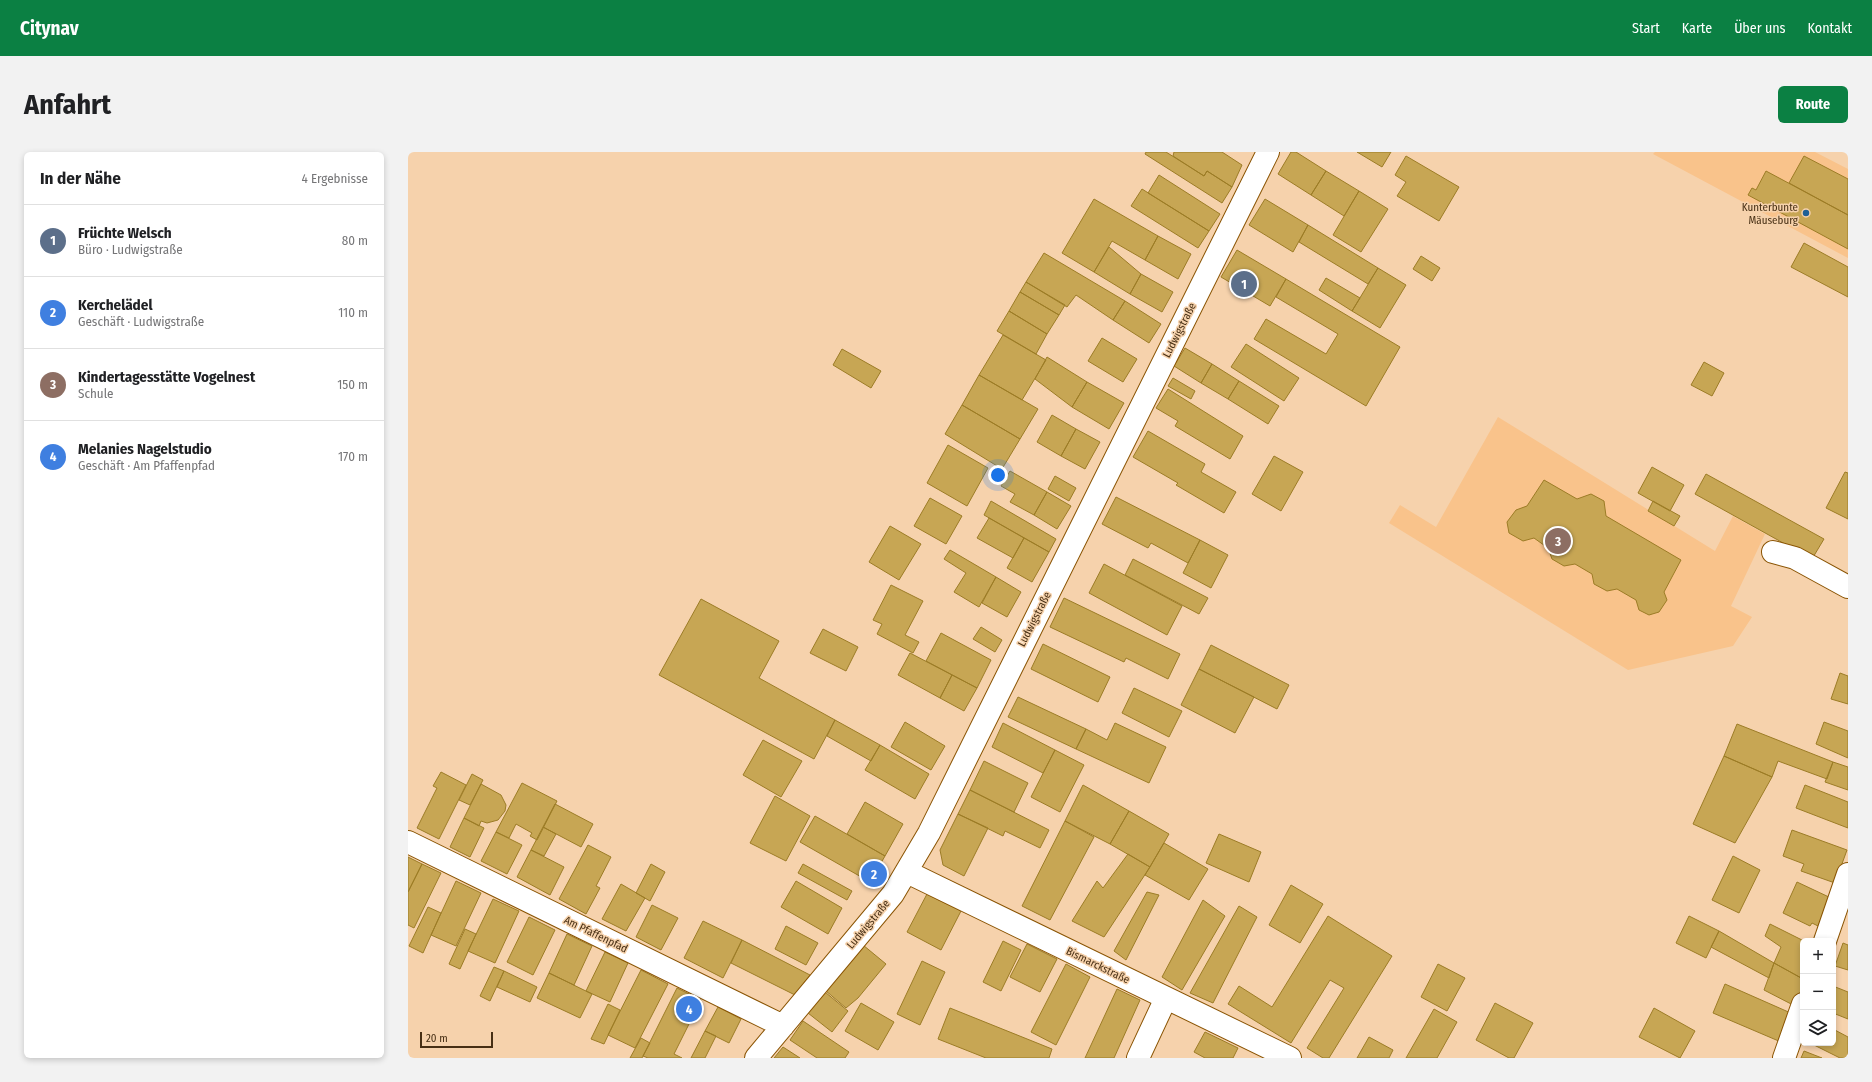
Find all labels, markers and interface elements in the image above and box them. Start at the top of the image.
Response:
text: Citynav [20,17,79,40]
text: Start [1632,20,1660,37]
text: Karte [1682,20,1712,37]
text: Über uns [1734,20,1786,37]
text: Kontakt [1808,20,1852,37]
button: Route [1778,86,1848,123]
text: Anfahrt [24,88,111,121]
text: In der Nähe [40,168,121,189]
text: 4 Ergebnisse [302,171,368,186]
place label: Kunterbunte Mäuseburg [1742,201,1799,227]
marker: Kunterbunte Mäuseburg [1801,208,1811,218]
text: Früchte Welsch [78,224,172,242]
text: 1 [50,233,56,248]
text: 80 m [342,233,368,248]
text: Büro · Ludwigstraße [78,242,183,257]
pin: 1 [1231,269,1257,299]
text: Kerchelädel [78,296,152,314]
street label: Ludwigstraße [1160,301,1199,360]
text: 2 [50,305,56,320]
text: 110 m [338,305,368,320]
text: Geschäft · Ludwigstraße [78,314,204,329]
text: Kindertagesstätte Vogelnest [78,368,255,386]
text: 3 [50,377,56,392]
text: 150 m [337,377,368,392]
text: Schule [78,386,113,401]
text: Melanies Nagelstudio [78,440,212,458]
text: 4 [50,449,56,464]
text: 170 m [338,449,368,464]
text: Geschäft · Am Pfaffenpfad [78,458,215,473]
your location [988,465,1008,485]
pin: 3 [1545,526,1571,556]
street label: Ludwigstraße [1015,590,1054,649]
pin: 2 [861,859,887,889]
street label: Ludwigstraße [844,897,893,951]
street label: Am Pfaffenpfad [562,913,630,955]
map controls [1800,938,1836,1046]
button: + [1800,938,1836,974]
street label: Bismarckstraße [1064,944,1132,986]
button: − [1800,974,1836,1010]
pin: 4 [676,994,702,1024]
button: layers [1800,1010,1836,1046]
scale bar [420,1030,493,1049]
text: 20 m [426,1032,448,1045]

